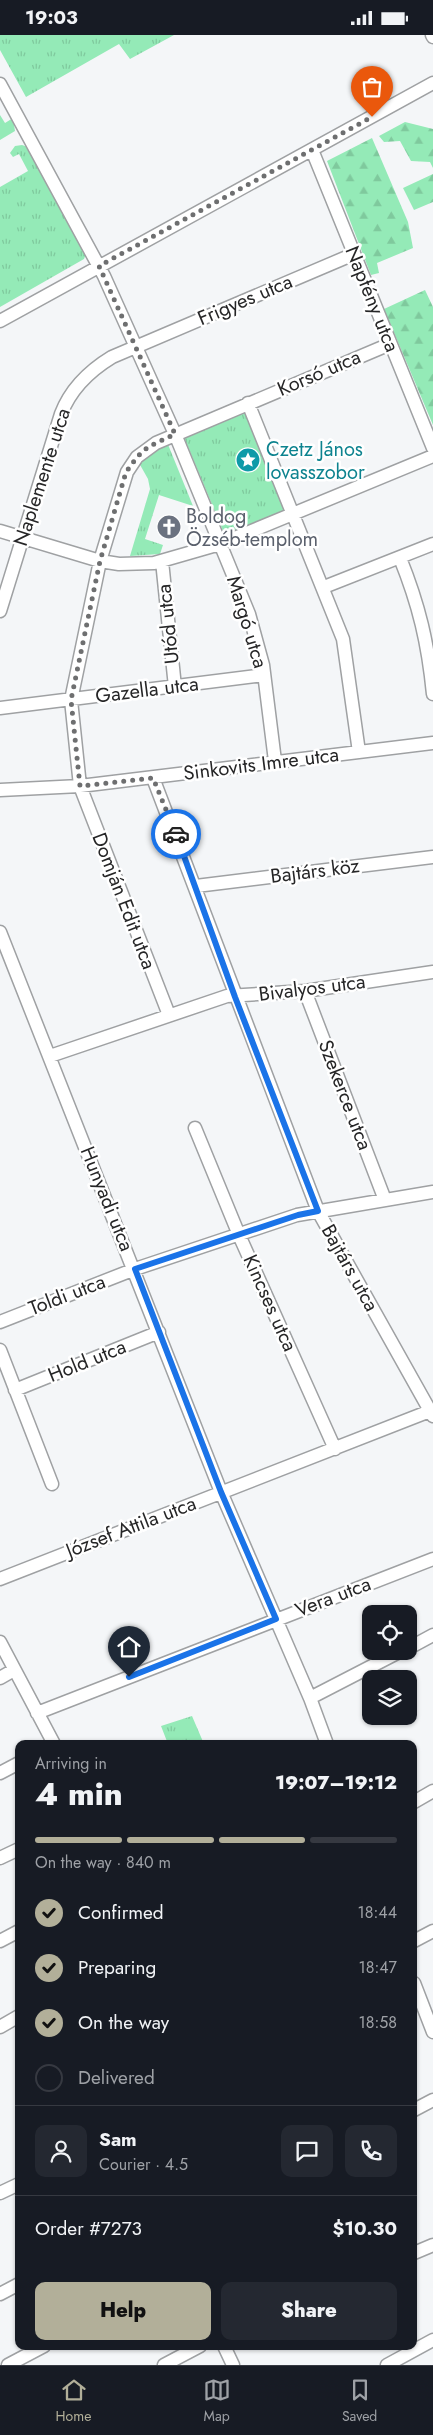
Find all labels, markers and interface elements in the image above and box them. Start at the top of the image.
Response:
text: 19:03 [25,4,78,31]
pin [351,66,393,117]
icon: bag [358,73,386,101]
street label: Napfény utca [338,242,406,356]
street label: Frigyes utca [193,267,297,333]
street label: Korsó utca [273,342,365,404]
street label: Naplemente utca [6,404,78,550]
place label: Czetz János lovasszobor [266,435,365,487]
place icon: Czetz János lovasszobor [235,447,261,473]
place label: Boldog Özséb-templom [186,502,318,554]
church icon: Boldog Özséb-templom [156,514,182,540]
street label: Margó utca [219,572,275,672]
street label: Utód utca [149,583,187,665]
street label: Gazella utca [94,669,200,711]
street label: Sinkovits Imre utca [182,740,340,788]
courier [151,809,201,859]
icon: car [162,820,190,848]
street label: Domján Edit utca [85,828,163,974]
street label: Bajtárs köz [269,851,361,891]
street label: Bivalyos utca [257,967,367,1009]
street label: Szekerce utca [311,1036,379,1154]
street label: Hunyadi utca [73,1142,141,1256]
street label: Bajtárs utca [314,1219,386,1317]
street label: Kincses utca [236,1250,304,1356]
street label: Toldi utca [25,1267,109,1323]
street label: Hold utca [44,1332,130,1390]
street label: József Attila utca [59,1489,200,1566]
street label: Vera utca [291,1569,375,1625]
map controls [362,1605,417,1725]
button: locate [362,1605,417,1660]
pin [108,1626,150,1677]
icon: home [115,1633,143,1661]
button: layers [362,1670,417,1725]
text: Arriving in [35,1752,107,1775]
text: 19:07–19:12 [275,1769,397,1796]
text: 4 min [35,1771,123,1817]
text: On the way · 840 m [35,1851,171,1874]
icon: check [35,1899,63,1927]
text: Confirmed [78,1899,164,1926]
text: 18:44 [358,1901,397,1924]
icon: check [35,1954,63,1982]
text: Preparing [78,1954,156,1981]
text: 18:47 [359,1956,397,1979]
icon: check [35,2009,63,2037]
text: On the way [78,2009,169,2036]
text: 18:58 [359,2011,397,2034]
text: Delivered [78,2064,155,2091]
button: person [35,2125,87,2177]
button: chat [281,2125,333,2177]
button: phone [345,2125,397,2177]
text: Sam [99,2126,137,2153]
text: Courier · 4.5 [99,2153,188,2176]
text: Order #7273 [35,2215,142,2242]
text: $10.30 [332,2215,397,2242]
button: Help [35,2282,211,2340]
button: Share [221,2282,397,2340]
tab: Home [56,2376,91,2426]
tab: Map [203,2376,231,2426]
tab: Saved [342,2376,377,2426]

